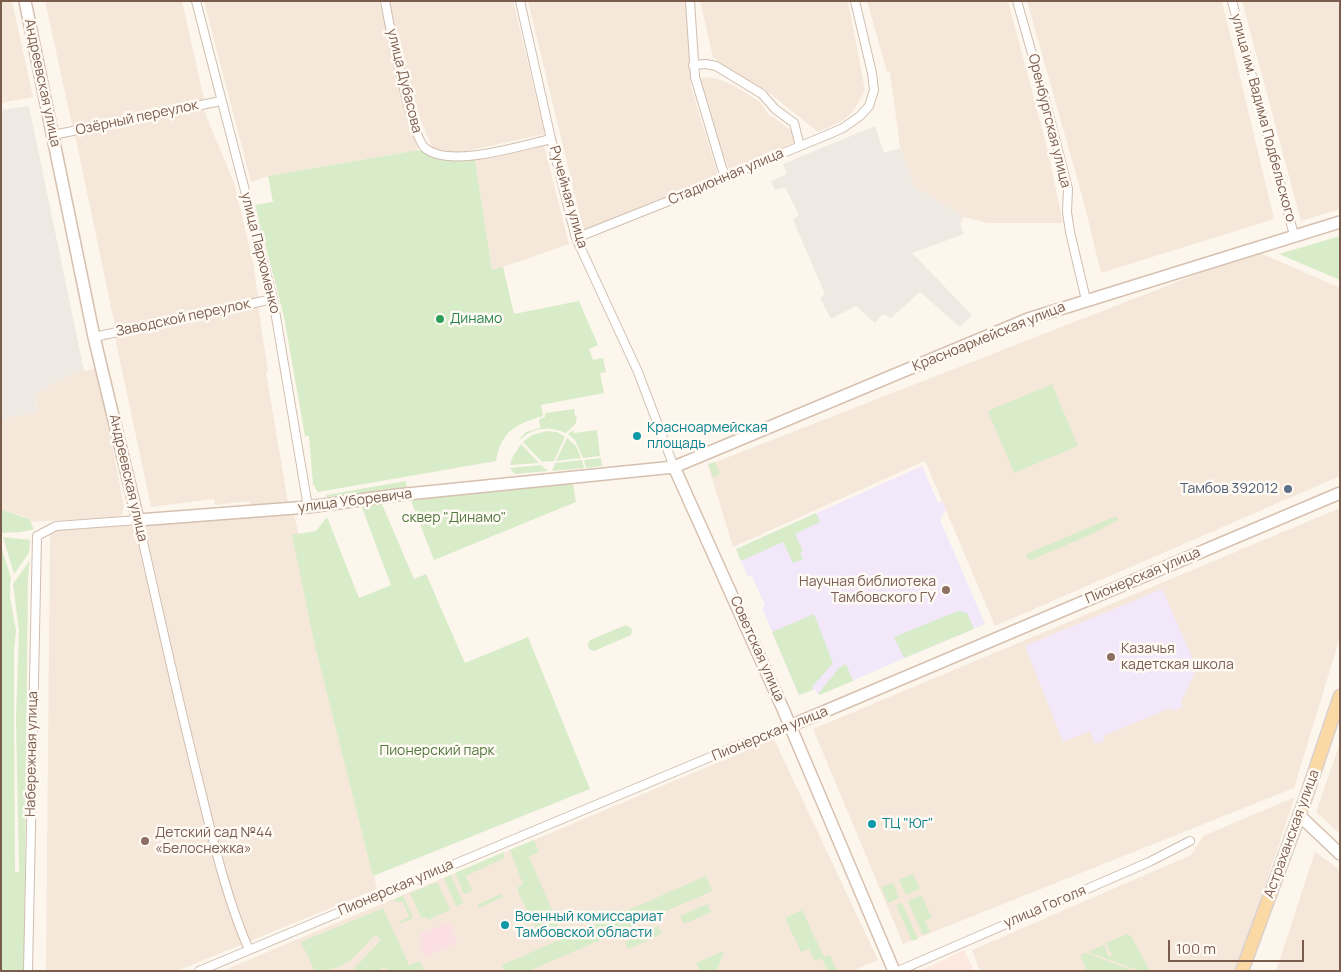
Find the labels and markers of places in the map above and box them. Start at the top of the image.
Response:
place label: Динамо [450,311,502,327]
marker: Динамо [434,313,446,325]
place label: Красноармейская площадь [647,420,768,452]
marker: Красноармейская площадь [631,430,643,442]
place label: Тамбов 392012 [1180,481,1278,497]
marker: Тамбов 392012 [1282,483,1294,495]
place label: Научная библиотека Тамбовского ГУ [799,574,936,606]
marker: Научная библиотека Тамбовского ГУ [940,584,952,596]
place label: Казачья кадетская школа [1121,641,1234,674]
marker: Казачья кадетская школа [1105,651,1117,663]
place label: ТЦ "Юг" [882,816,934,832]
marker: ТЦ "Юг" [866,818,878,830]
place label: Детский сад №44 «Белоснежка» [155,825,273,858]
marker: Детский сад №44 «Белоснежка» [139,835,151,847]
place label: Военный комиссариат Тамбовской области [515,909,664,942]
marker: Военный комиссариат Тамбовской области [499,919,511,931]

